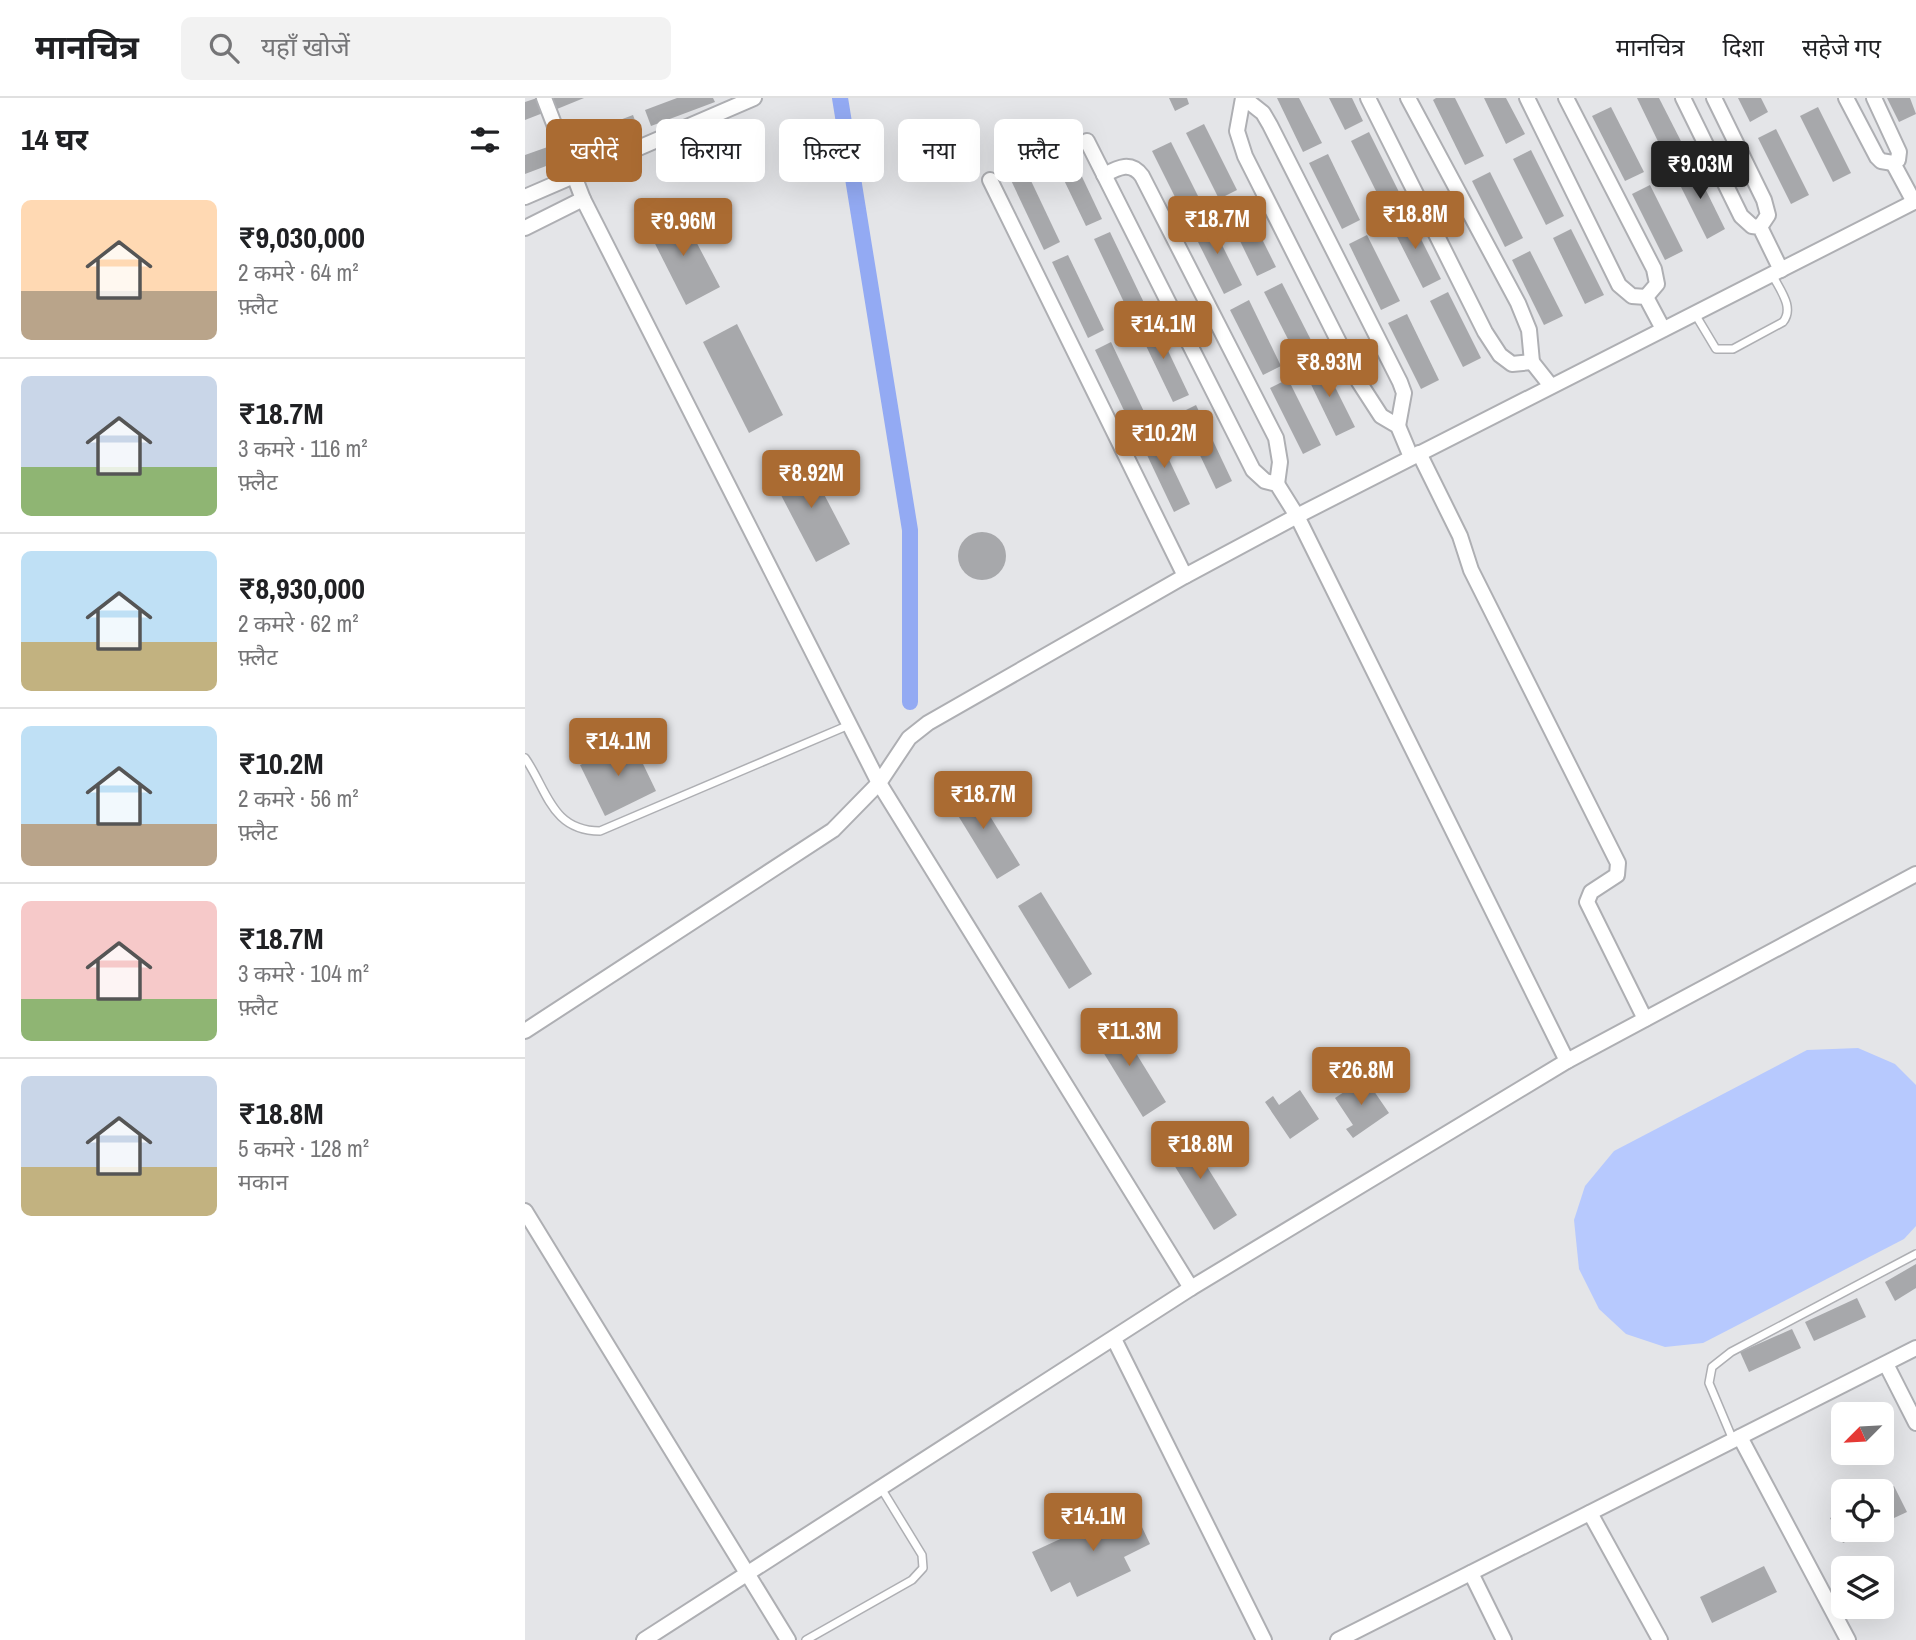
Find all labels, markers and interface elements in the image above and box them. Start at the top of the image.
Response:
search box [181,17,671,80]
text: मानचित्र [35,25,139,69]
icon: search [205,29,243,67]
text: यहाँ खोजें [261,29,350,64]
text: मानचित्र [1616,31,1684,63]
text: दिशा [1722,31,1764,63]
text: सहेजे गए [1802,31,1881,63]
text: 14 घर [21,119,88,159]
chip: खरीदें [546,119,642,182]
chip: किराया [656,119,765,182]
chip: फ़िल्टर [779,119,884,182]
chip: नया [898,119,980,182]
chip: फ़्लैट [994,119,1083,182]
icon: filters [466,121,504,159]
pin: ₹9.03M [1643,141,1757,201]
text: ₹9.03M [1667,148,1733,179]
pin: ₹18.8M [1358,192,1472,251]
pin: ₹18.7M [1160,197,1274,256]
pin: ₹9.96M [626,198,740,258]
text: ₹18.8M [1382,198,1448,229]
text: ₹18.7M [1184,203,1250,234]
text: ₹9.96M [650,205,716,236]
text: ₹9,030,000 [238,217,365,257]
icon: home [77,228,161,312]
text: 2 कमरे · 64 m² [238,257,359,288]
text: फ़्लैट [238,290,278,321]
pin: ₹14.1M [1106,302,1220,361]
text: ₹14.1M [1130,308,1196,339]
pin: ₹8.93M [1272,340,1386,399]
text: ₹8.93M [1296,346,1362,377]
text: ₹18.7M [238,393,324,433]
icon: home [77,404,161,488]
pin: ₹10.2M [1107,410,1221,470]
text: ₹10.2M [1131,417,1197,448]
text: 3 कमरे · 116 m² [238,433,368,464]
pin: ₹8.92M [754,450,868,510]
text: ₹8.92M [778,457,844,488]
text: फ़्लैट [238,466,278,497]
text: ₹8,930,000 [238,568,365,608]
icon: home [77,579,161,663]
text: 2 कमरे · 62 m² [238,608,359,639]
text: फ़्लैट [238,641,278,672]
pin: ₹14.1M [561,718,675,778]
text: ₹14.1M [585,725,651,756]
text: ₹10.2M [238,743,324,783]
icon: home [77,754,161,838]
pin: ₹18.7M [926,772,1040,831]
text: ₹18.7M [950,778,1016,809]
text: 2 कमरे · 56 m² [238,783,359,814]
text: फ़्लैट [238,816,278,847]
text: ₹18.7M [238,918,324,958]
icon: home [77,929,161,1013]
text: 3 कमरे · 104 m² [238,958,369,989]
text: फ़्लैट [238,991,278,1022]
pin: ₹11.3M [1072,1009,1186,1068]
text: ₹11.3M [1097,1015,1161,1046]
pin: ₹26.8M [1304,1048,1418,1107]
text: ₹26.8M [1328,1054,1394,1085]
text: ₹18.8M [238,1093,324,1133]
icon: home [77,1104,161,1188]
pin: ₹18.8M [1143,1122,1257,1181]
text: ₹18.8M [1167,1128,1233,1159]
text: 5 कमरे · 128 m² [238,1133,369,1164]
text: मकान [238,1166,288,1197]
north arrow [1831,1402,1893,1465]
map controls [1831,1402,1894,1619]
button: locate [1831,1479,1894,1542]
pin: ₹14.1M [1036,1494,1150,1553]
text: ₹14.1M [1060,1500,1126,1531]
button: layers [1831,1556,1894,1619]

